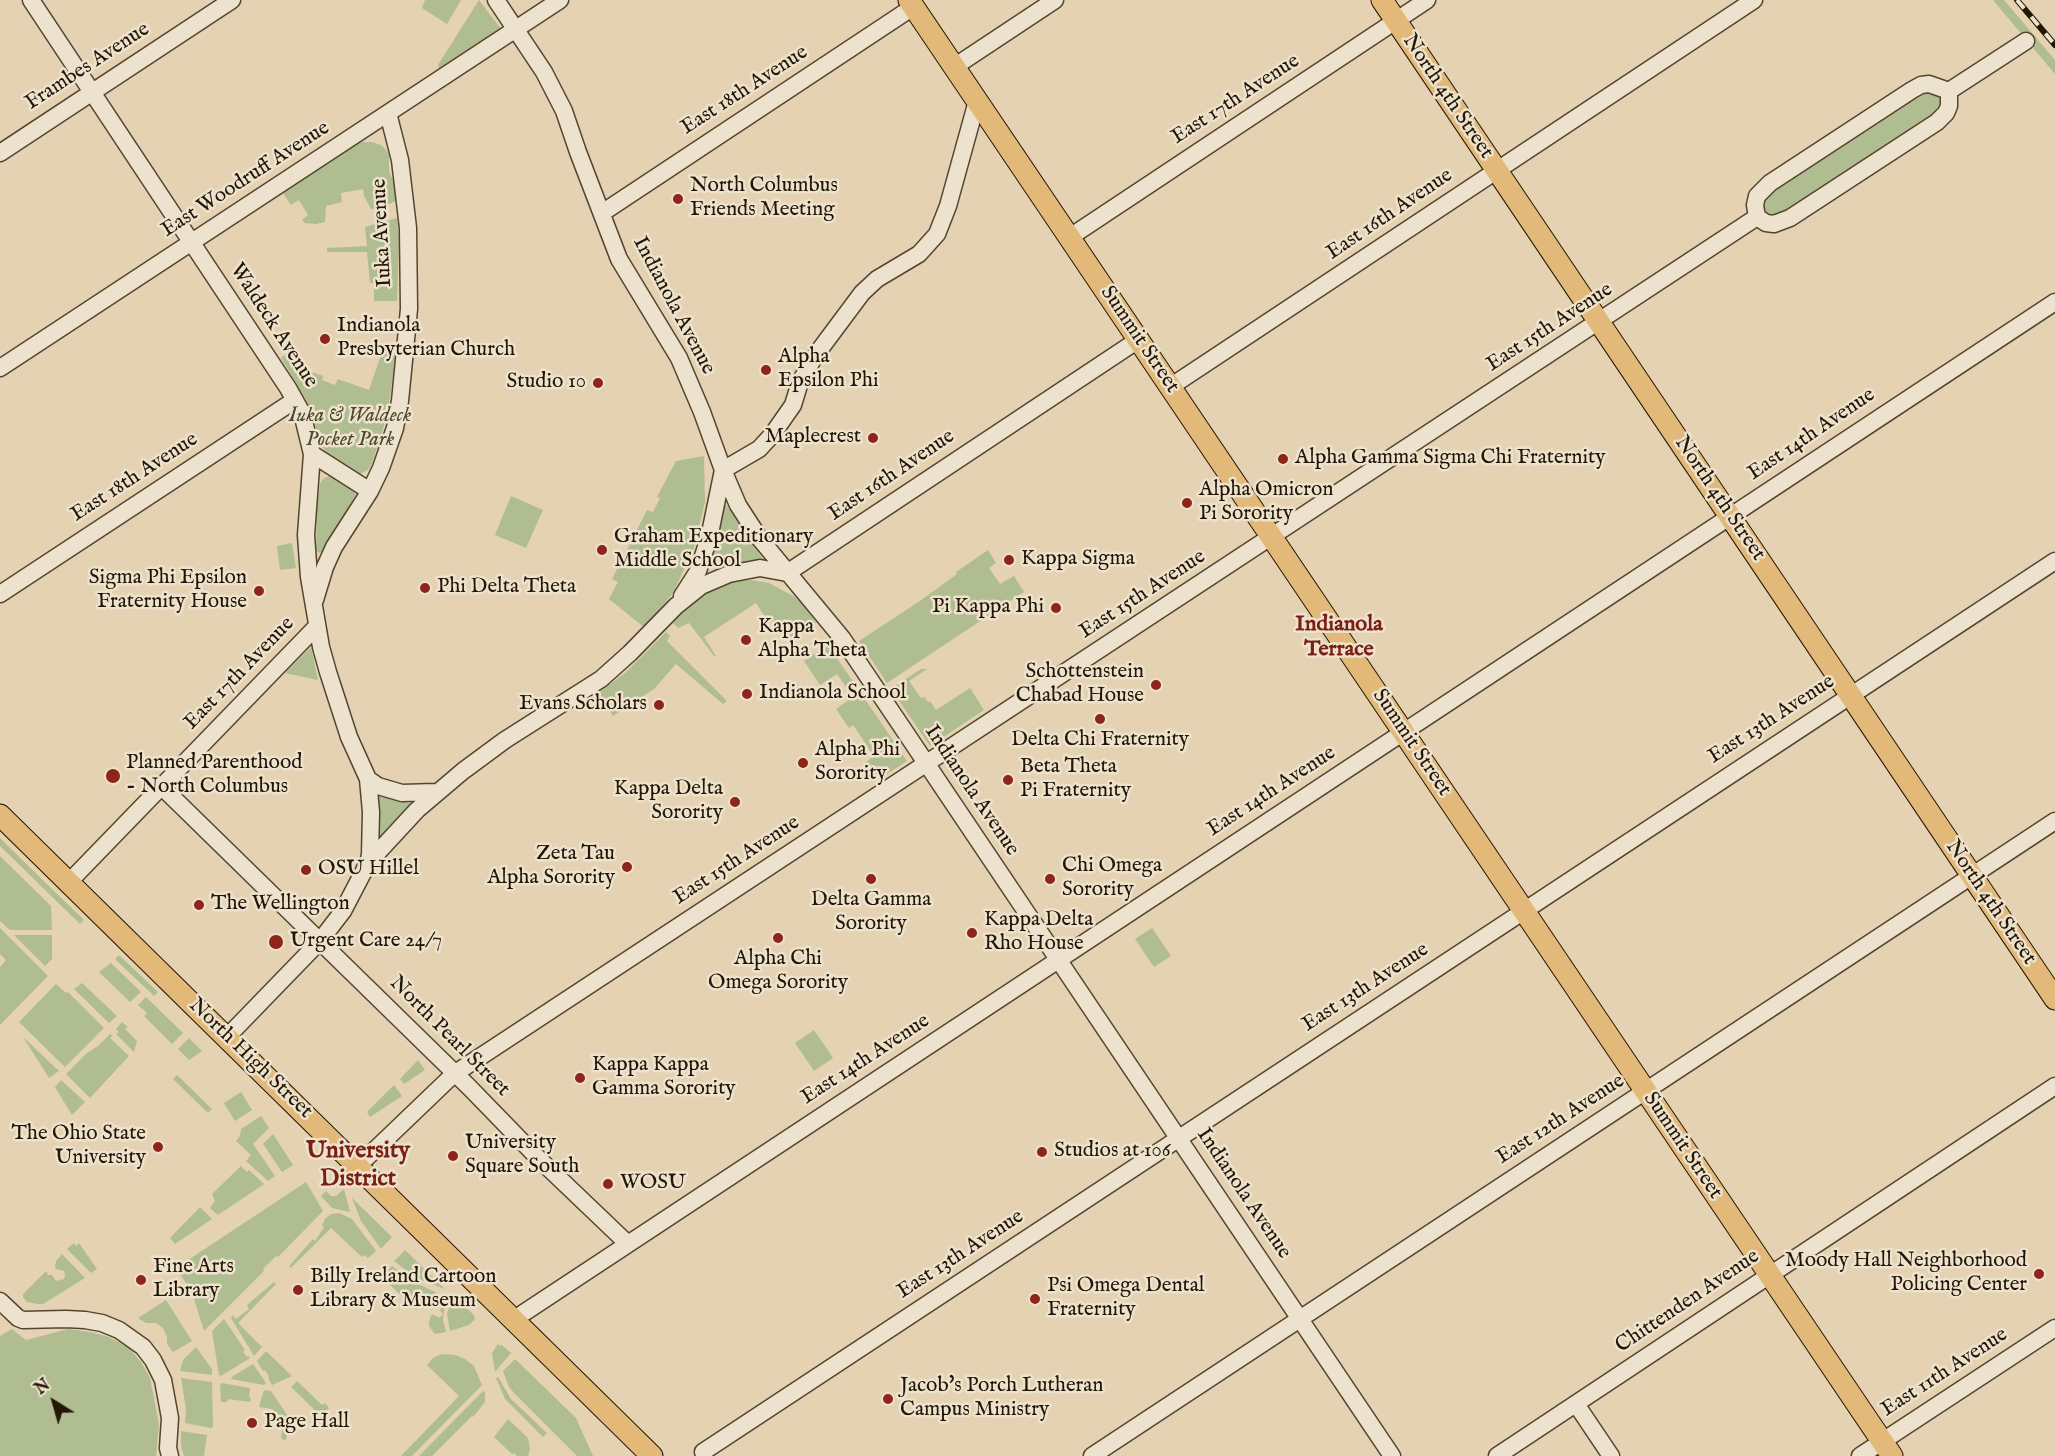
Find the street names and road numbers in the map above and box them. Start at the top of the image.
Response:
street label: Frambes Avenue [21,17,155,117]
street label: North 4th Street [1396,30,1498,164]
street label: East 18th Avenue [677,41,813,141]
street label: East 17th Avenue [1167,49,1305,151]
street label: East Woodruff Avenue [157,116,335,244]
street label: East 16th Avenue [1322,164,1458,266]
street label: Iuka Avenue [368,178,398,288]
street label: Indianola Avenue [626,233,720,379]
street label: Waldeck Avenue [223,259,323,393]
street label: East 15th Avenue [1482,278,1618,378]
street label: Summit Street [1094,282,1184,398]
street label: East 14th Avenue [1744,383,1880,487]
street label: East 16th Avenue [824,425,960,527]
street label: East 18th Avenue [67,428,203,528]
street label: North 4th Street [1668,432,1770,566]
street label: East 15th Avenue [1075,545,1211,645]
street label: East 17th Avenue [180,612,300,736]
street label: East 13th Avenue [1704,670,1840,770]
street label: Summit Street [1366,685,1456,801]
street label: Indianola Avenue [918,721,1024,861]
street label: East 14th Avenue [1203,741,1341,843]
street label: East 15th Avenue [669,811,805,911]
street label: North 4th Street [1939,836,2041,970]
street label: East 13th Avenue [1298,938,1434,1038]
street label: North Pearl Street [383,971,515,1103]
street label: North High Street [183,993,317,1125]
street label: East 14th Avenue [797,1009,935,1111]
street label: East 12th Avenue [1492,1069,1630,1171]
street label: Summit Street [1637,1088,1727,1204]
street label: Indianola Avenue [1190,1124,1296,1264]
street label: East 13th Avenue [893,1205,1029,1305]
street label: Chittenden Avenue [1611,1245,1765,1359]
street label: East 11th Avenue [1877,1323,2013,1423]

